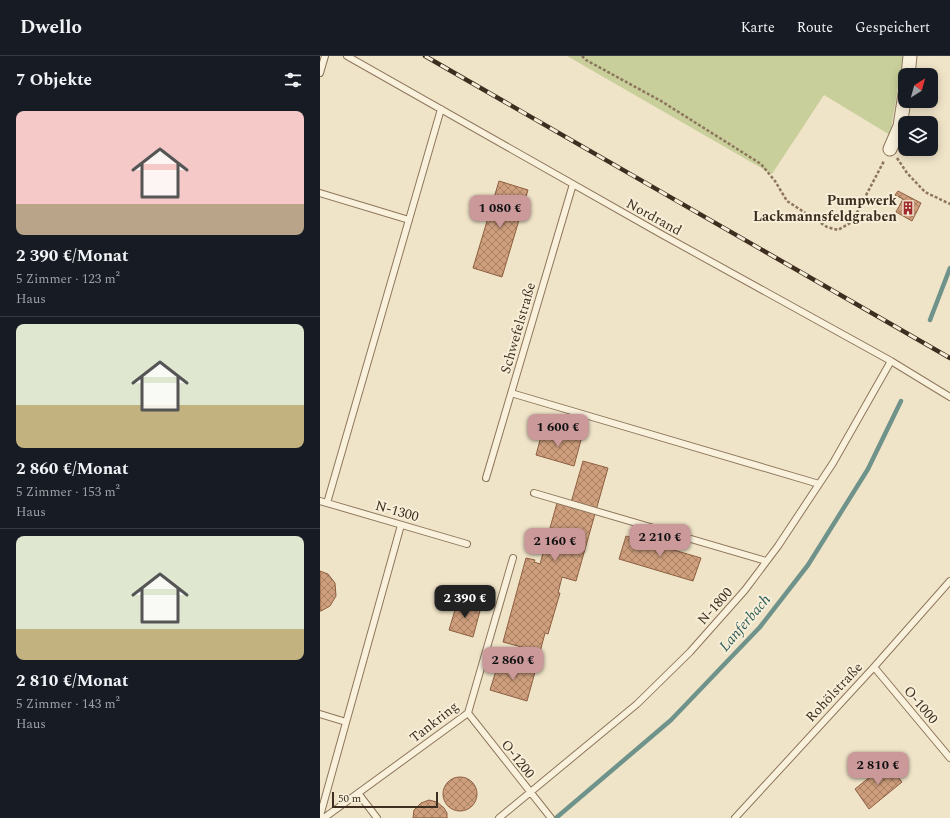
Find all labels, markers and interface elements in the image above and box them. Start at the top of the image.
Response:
text: Dwello [20,13,82,42]
text: Karte [741,17,775,38]
text: Route [797,17,833,38]
text: Gespeichert [855,17,930,38]
text: 7 Objekte [16,67,92,93]
north arrow [898,68,938,108]
map controls [898,68,938,156]
icon: filters [282,69,304,91]
button: layers [898,116,938,156]
icon: home [124,137,196,209]
place label: Pumpwerk Lackmannsfeldgraben [753,190,898,227]
street label: Nordrand [622,193,686,241]
pin: 1 080 € [463,195,537,229]
text: 1 080 € [479,198,521,218]
building icon: Pumpwerk Lackmannsfeldgraben [900,200,916,216]
text: 2 390 €/Monat [16,243,128,269]
text: 5 Zimmer · 123 m² [16,269,120,289]
street label: Schwefelstraße [495,280,541,376]
text: Haus [16,289,46,309]
icon: home [124,350,196,422]
pin: 1 600 € [521,414,595,448]
text: 1 600 € [537,417,579,437]
text: 2 860 €/Monat [16,456,128,482]
text: 5 Zimmer · 153 m² [16,482,120,502]
street label: N-1300 [373,495,421,527]
text: Haus [16,502,46,522]
pin: 2 210 € [623,524,697,558]
text: 2 210 € [639,527,681,547]
pin: 2 160 € [518,528,592,562]
text: 2 160 € [534,531,576,551]
icon: home [124,562,196,634]
street label: N-1800 [692,582,738,630]
pin: 2 390 € [428,585,502,619]
text: 2 390 € [444,588,486,608]
water label: Lanferbach [714,589,777,657]
pin: 2 860 € [476,647,550,681]
text: 2 860 € [492,650,534,670]
street label: Rohölstraße [801,657,868,727]
text: 2 810 €/Monat [16,668,128,694]
street label: O-1000 [899,681,943,729]
text: 5 Zimmer · 143 m² [16,694,120,714]
street label: Tankring [405,696,463,748]
text: Haus [16,714,46,734]
street label: O-1200 [496,735,540,783]
pin: 2 810 € [841,752,915,786]
text: 2 810 € [857,755,899,775]
scale bar [332,790,438,809]
text: 50 m [338,790,361,807]

